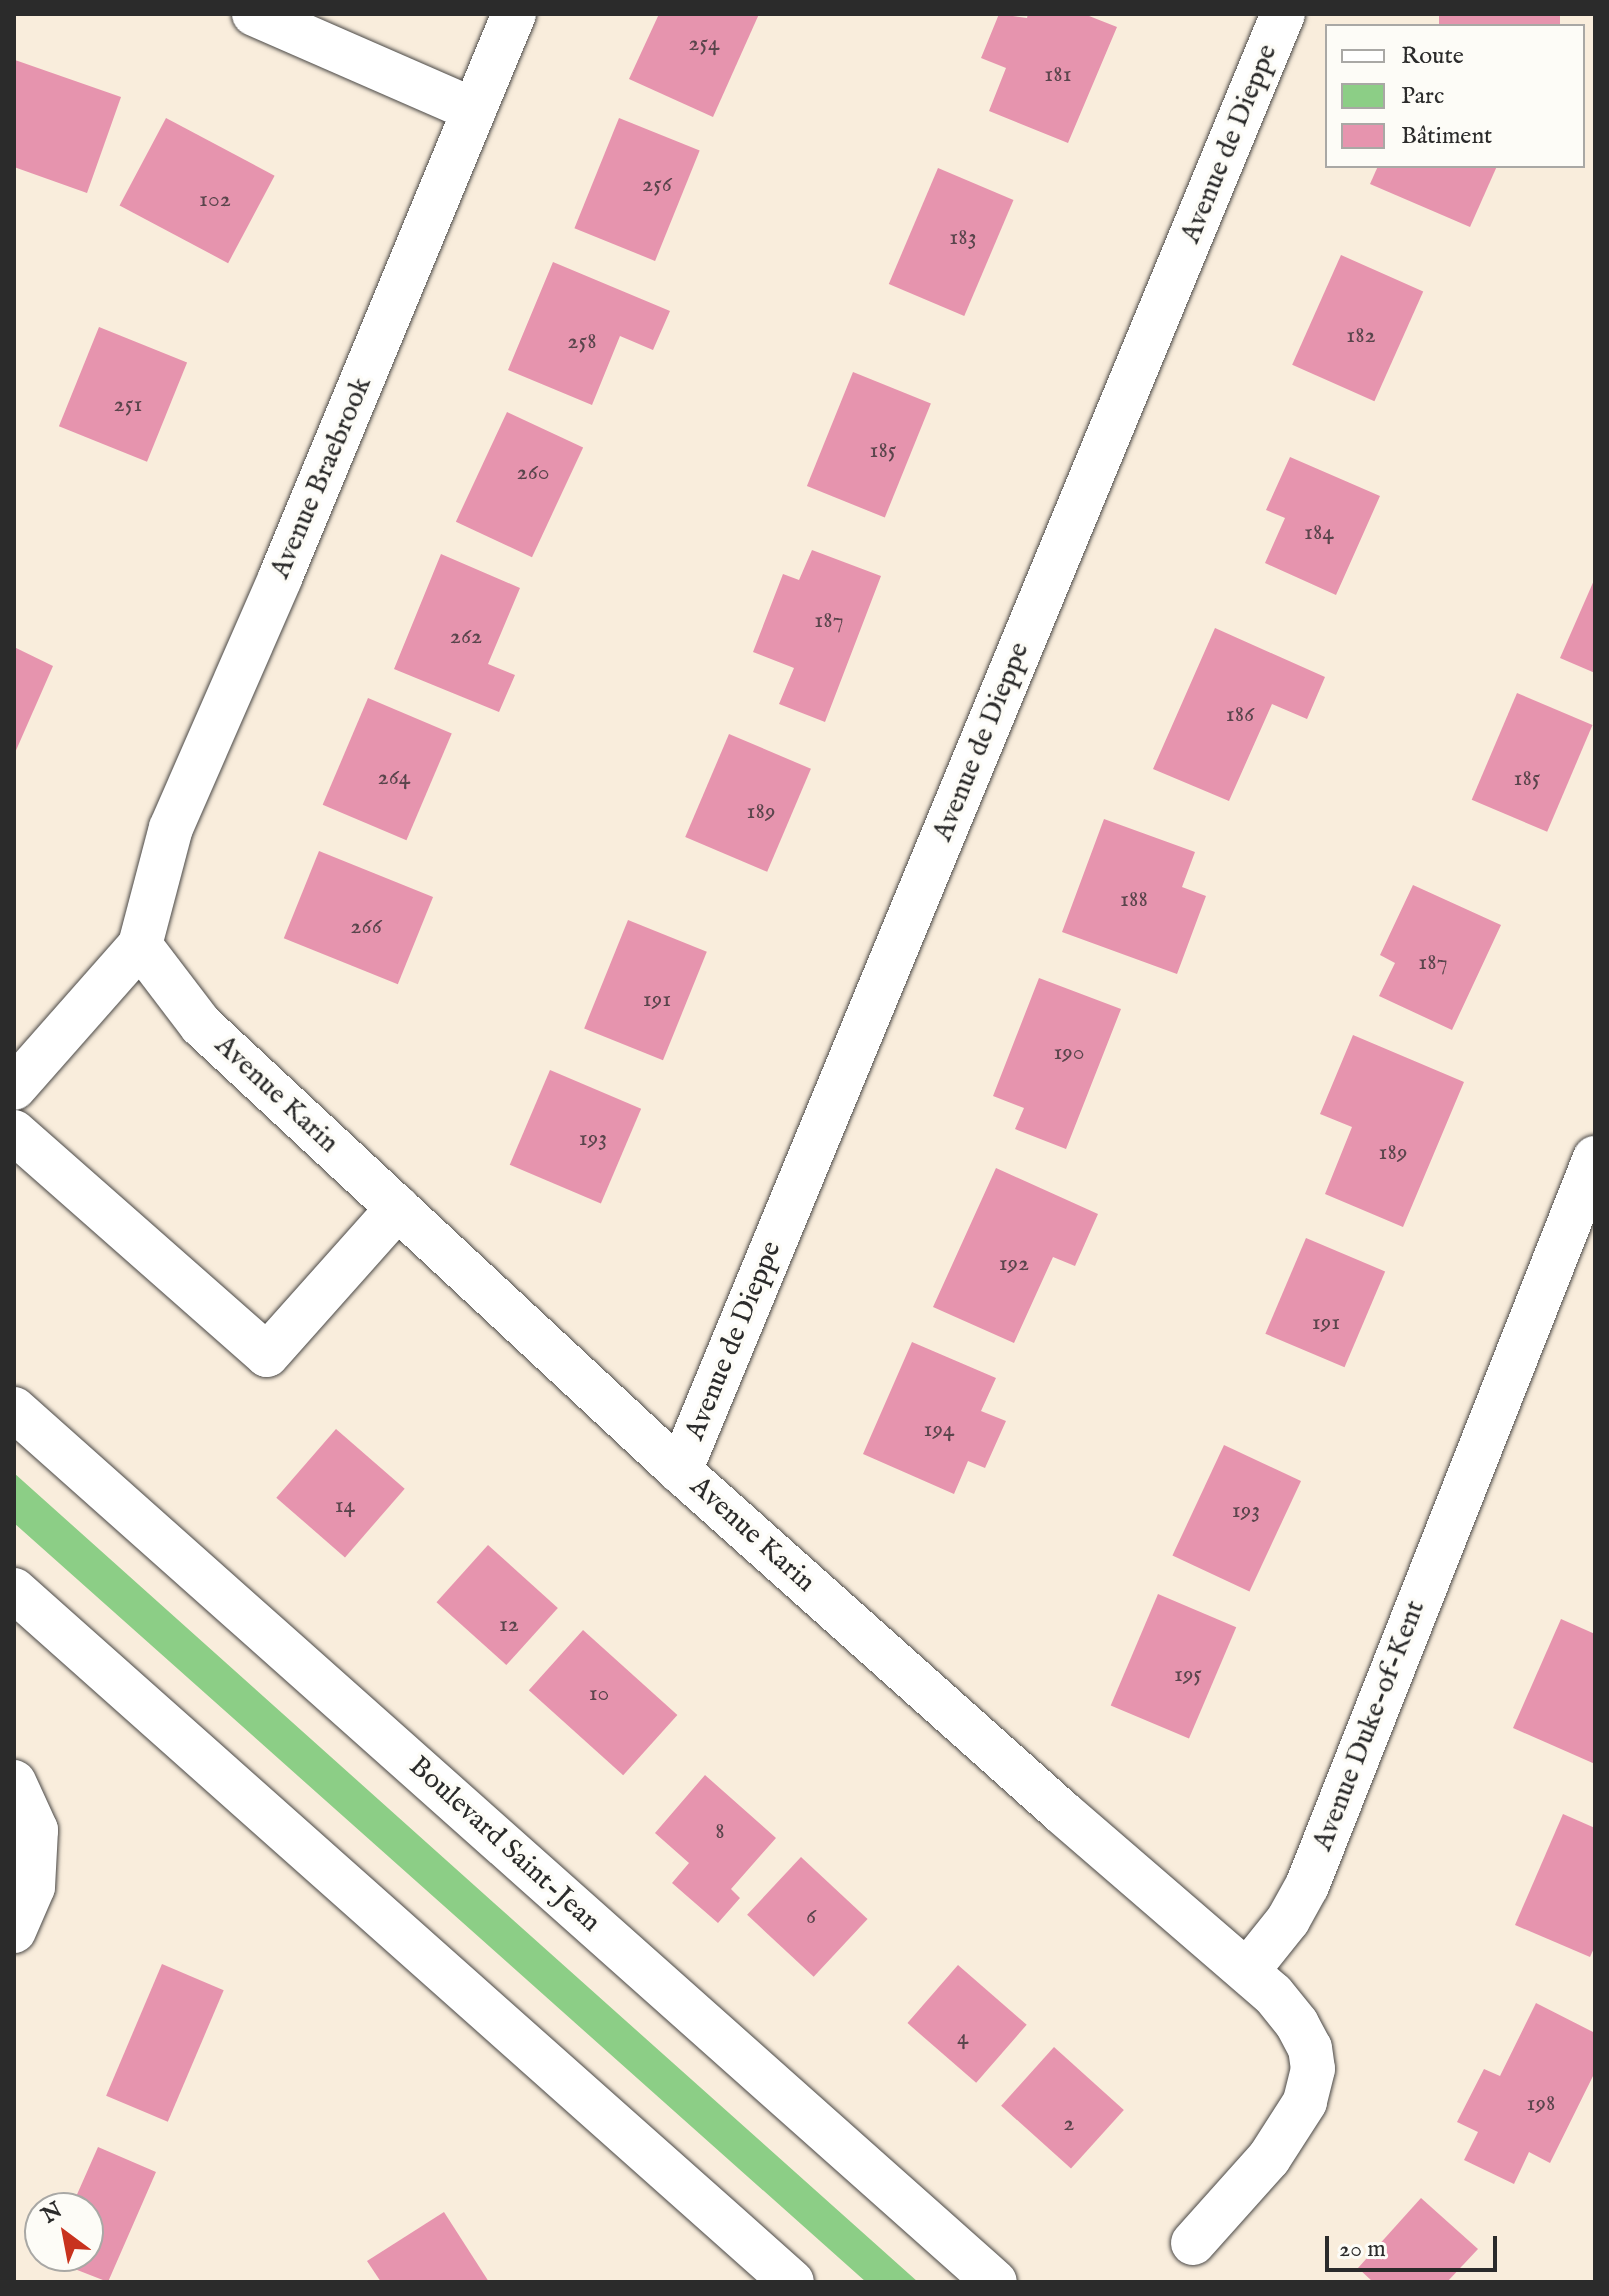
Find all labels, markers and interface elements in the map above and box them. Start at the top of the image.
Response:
legend [1325,24,1585,168]
house number: 254 [688,30,720,58]
street label: Avenue de Dieppe [1175,40,1285,248]
text: Route [1401,41,1464,72]
house number: 181 [1044,61,1072,89]
text: Parc [1401,81,1444,112]
text: Bâtiment [1401,121,1492,152]
house number: 256 [642,171,672,199]
house number: 102 [199,186,231,214]
house number: 183 [949,224,977,252]
house number: 182 [1346,322,1376,350]
house number: 258 [567,328,597,356]
street label: Avenue Braebrook [264,372,380,584]
house number: 251 [114,391,142,419]
house number: 185 [869,437,897,465]
house number: 260 [516,459,550,487]
house number: 184 [1304,519,1334,547]
house number: 187 [814,607,844,635]
house number: 262 [450,623,482,651]
street label: Avenue de Dieppe [927,638,1037,846]
house number: 186 [1226,701,1254,729]
house number: 264 [377,764,411,792]
house number: 185 [1513,765,1541,793]
house number: 189 [747,798,775,826]
house number: 188 [1120,886,1148,914]
house number: 266 [350,913,382,941]
house number: 187 [1418,949,1448,977]
house number: 191 [643,986,671,1014]
street label: Avenue Karin [207,1029,345,1161]
house number: 190 [1053,1039,1085,1067]
house number: 193 [579,1125,607,1153]
house number: 189 [1379,1139,1407,1167]
street label: Avenue de Dieppe [679,1237,789,1445]
house number: 192 [999,1250,1029,1278]
house number: 191 [1312,1309,1340,1337]
house number: 194 [923,1416,955,1444]
street label: Avenue Karin [683,1470,821,1600]
house number: 14 [335,1492,355,1520]
house number: 193 [1232,1497,1260,1525]
street label: Avenue Duke-of-Kent [1307,1596,1433,1856]
house number: 12 [499,1611,519,1639]
house number: 195 [1174,1661,1202,1689]
house number: 10 [589,1680,609,1708]
street label: Boulevard Saint-Jean [401,1750,607,1940]
house number: 8 [715,1818,725,1846]
house number: 6 [806,1903,816,1931]
house number: 4 [957,2024,969,2052]
house number: 198 [1527,2090,1555,2118]
house number: 2 [1063,2110,1075,2138]
north arrow [24,2192,104,2272]
text: N [37,2196,68,2230]
scale bar [1329,2220,1501,2270]
text: 20 m [1339,2234,1386,2265]

